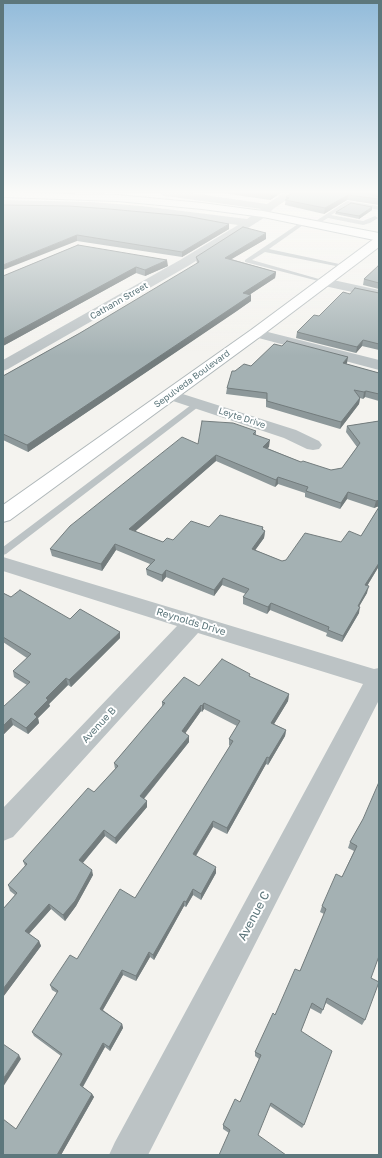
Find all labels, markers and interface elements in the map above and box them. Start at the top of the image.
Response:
street label: Cathann Street [88,280,150,322]
street label: Sepulveda Boulevard [152,348,232,410]
street label: Leyte Drive [217,405,267,431]
street label: Reynolds Drive [155,606,227,638]
street label: Avenue B [79,705,119,745]
street label: Avenue C [235,889,273,943]

